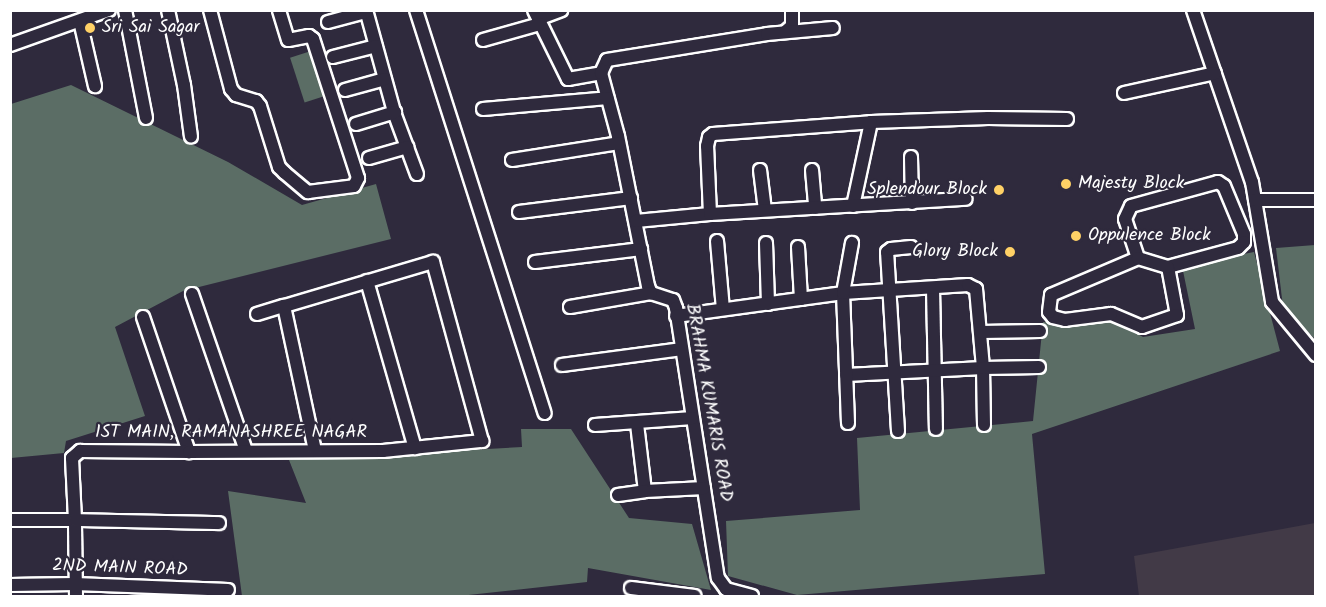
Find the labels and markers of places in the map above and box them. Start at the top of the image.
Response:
place label: Sri Sai Sagar [102,17,199,39]
marker: Sri Sai Sagar [83,21,97,35]
place label: Majesty Block [1078,173,1184,195]
marker: Majesty Block [1059,177,1073,191]
place label: Splendour Block [867,179,987,201]
marker: Splendour Block [992,183,1006,197]
place label: Oppulence Block [1088,225,1211,247]
marker: Oppulence Block [1069,229,1083,243]
place label: Glory Block [912,241,998,263]
marker: Glory Block [1003,245,1017,259]

